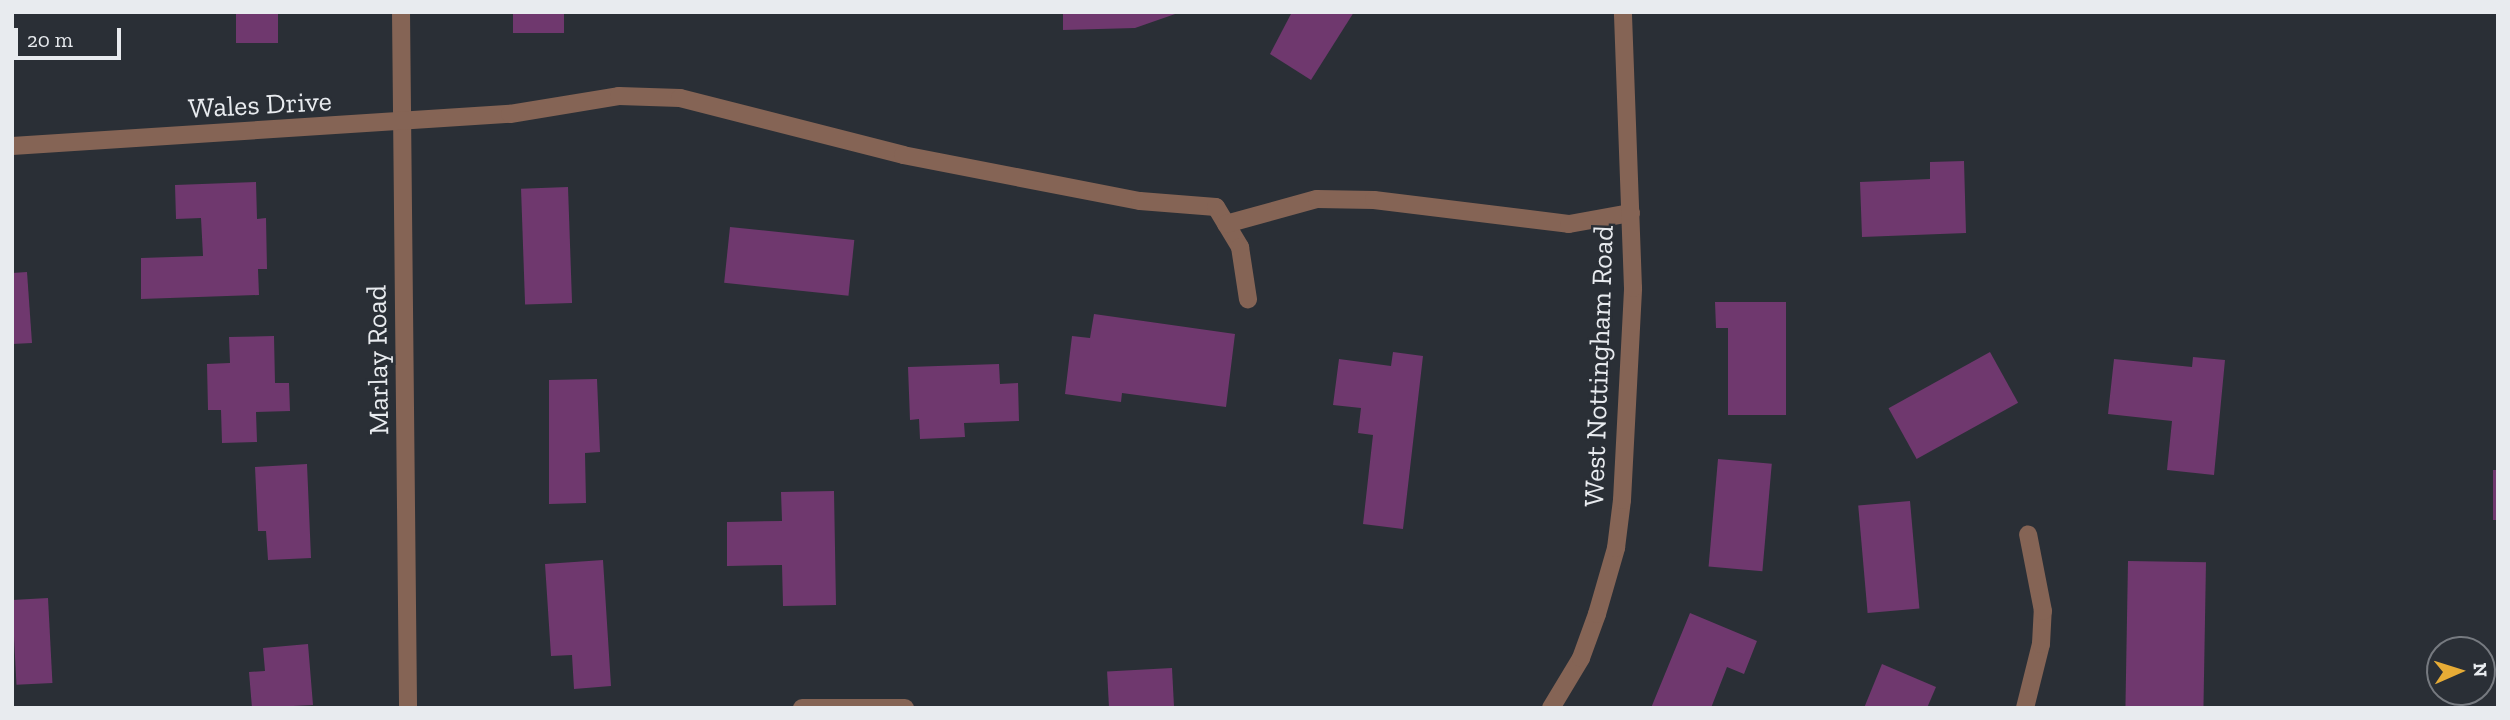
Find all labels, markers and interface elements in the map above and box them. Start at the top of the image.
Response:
scale bar [18,14,124,58]
text: 20 m [27,27,73,52]
street label: Wales Drive [187,84,333,126]
street label: West Nottingham Road [1577,225,1621,507]
street label: Marlay Road [360,284,396,436]
north arrow [2426,636,2496,706]
text: N [2469,662,2492,678]

